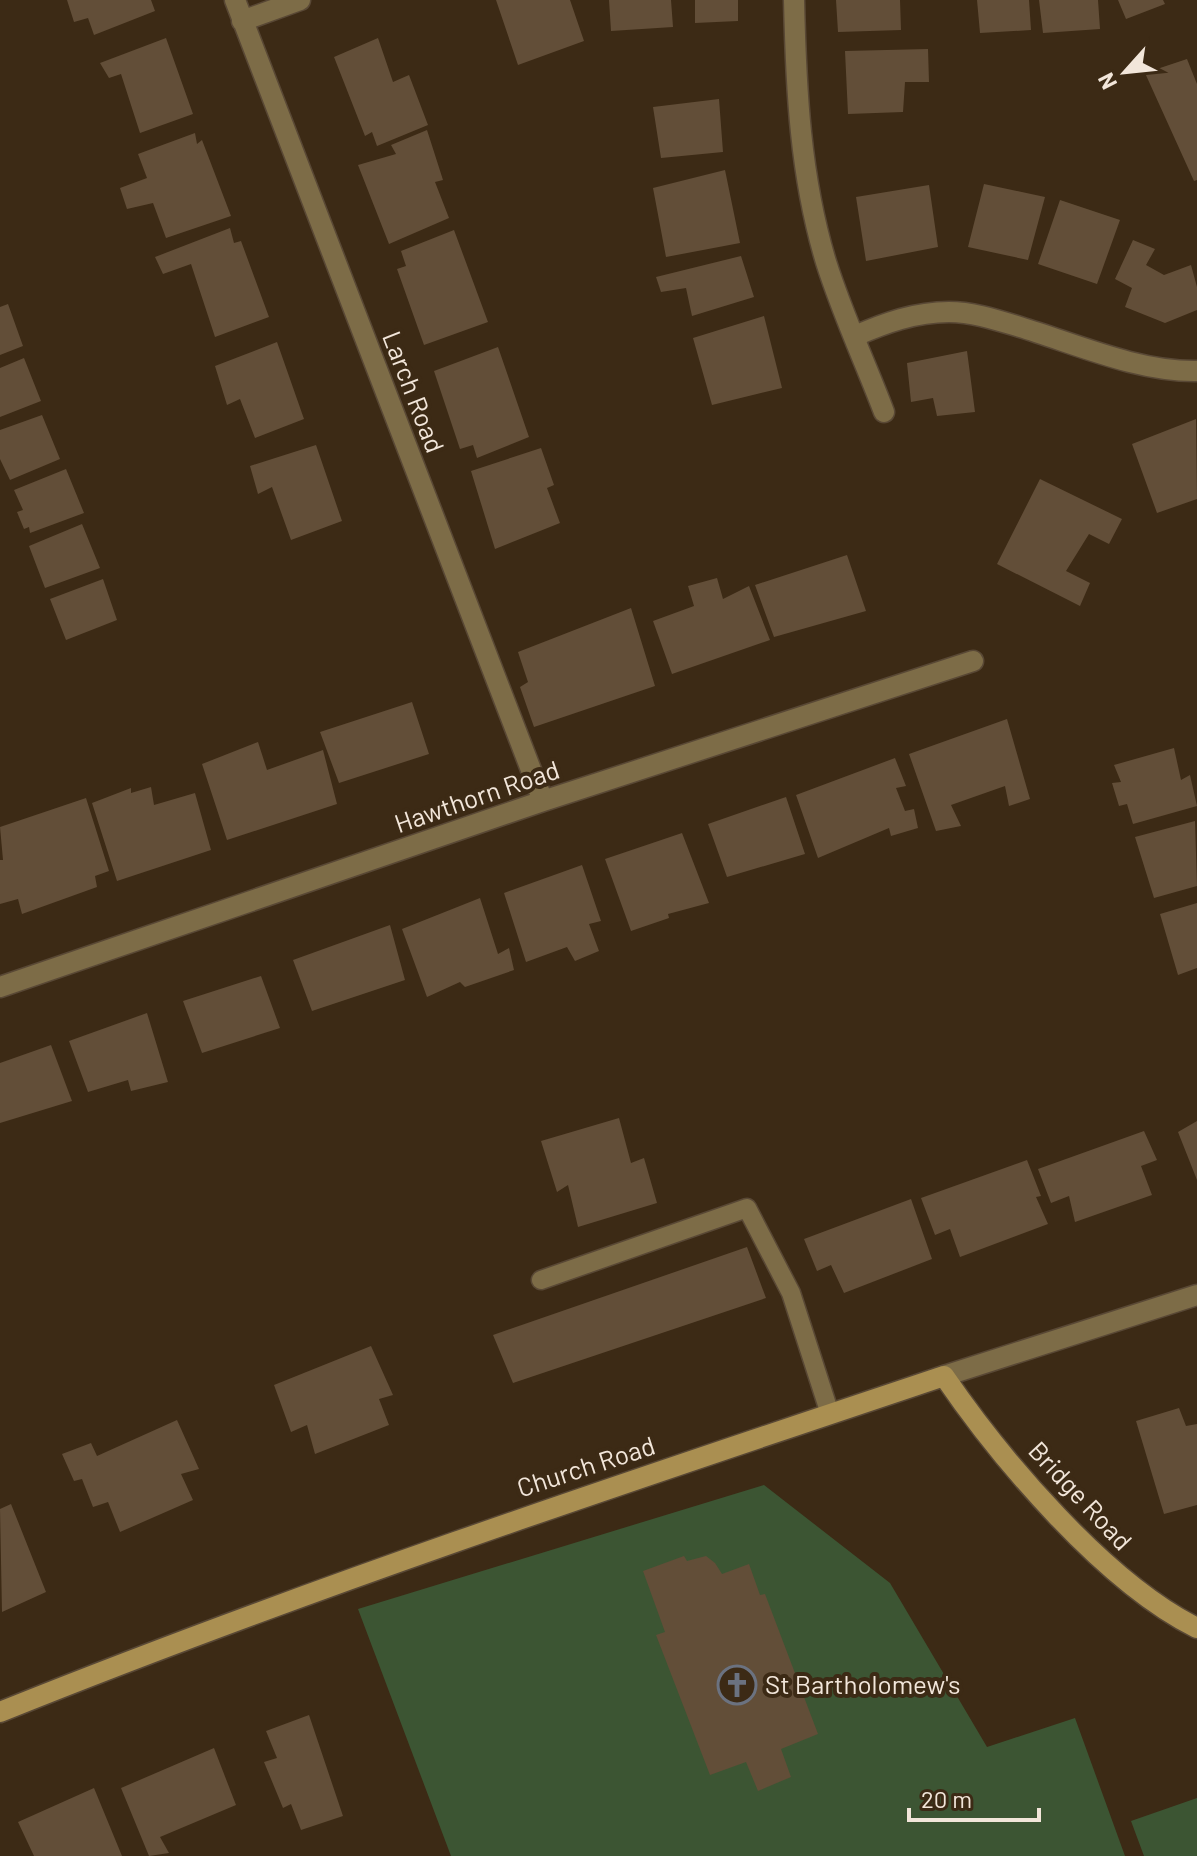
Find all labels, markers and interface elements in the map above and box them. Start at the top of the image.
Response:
north arrow [1085,32,1165,112]
text: N [1091,69,1121,94]
street label: Larch Road [377,326,452,457]
street label: Hawthorn Road [390,753,563,838]
street label: Church Road [513,1429,658,1502]
street label: Bridge Road [1023,1434,1139,1556]
church icon: St Bartholomew's [716,1664,758,1706]
place label: St Bartholomew's [765,1668,961,1699]
scale bar [909,1772,1039,1822]
text: 20 m [921,1784,972,1813]

